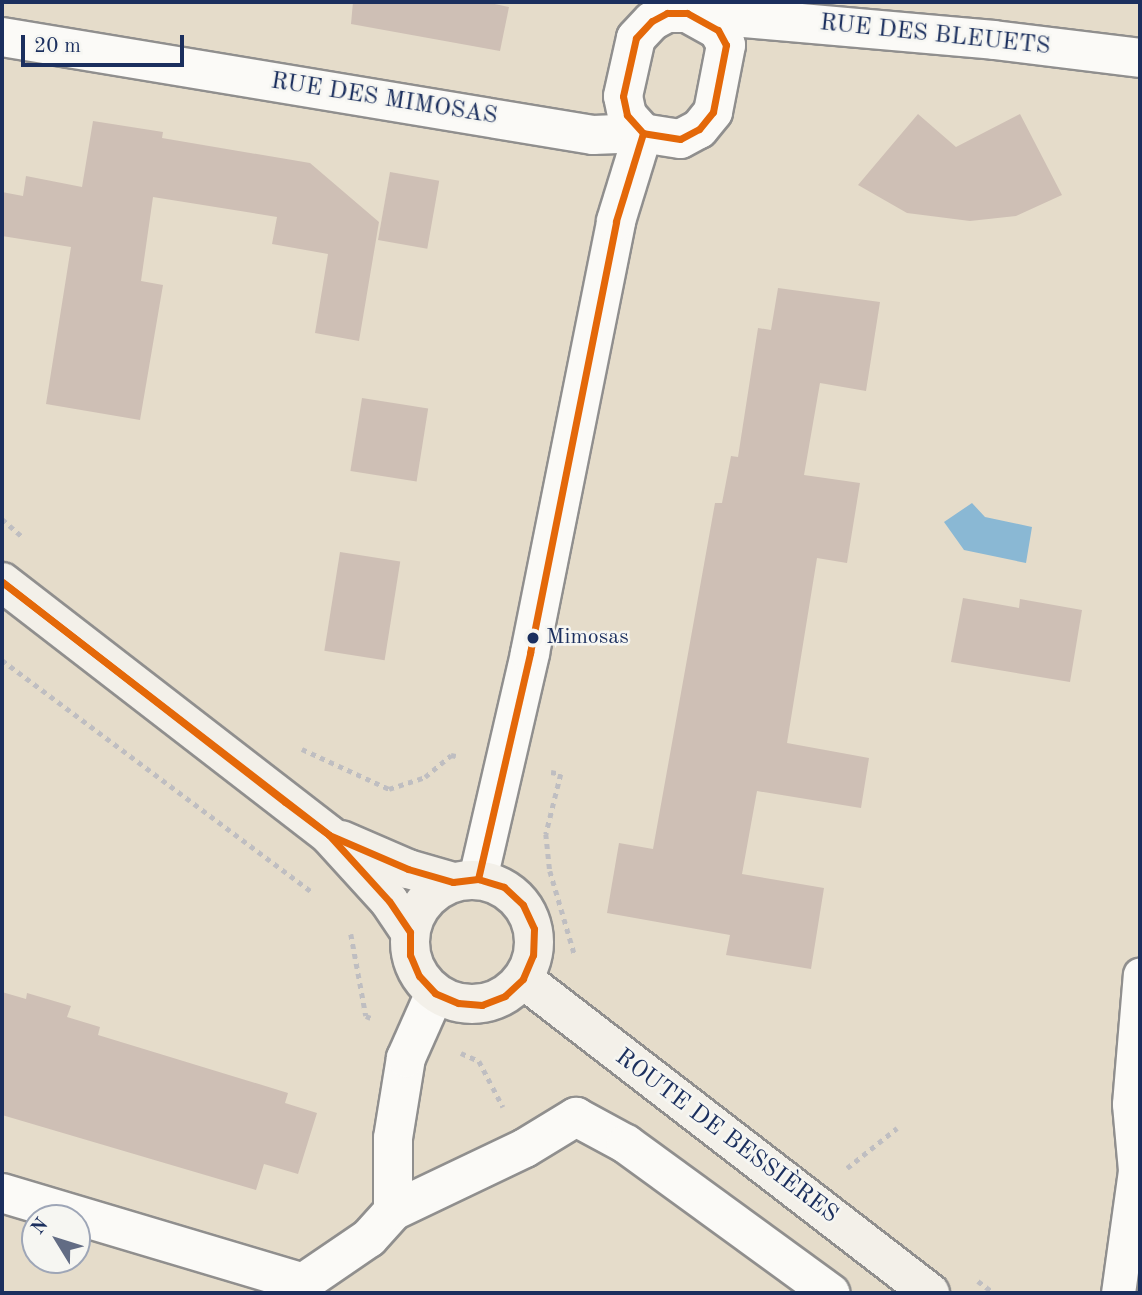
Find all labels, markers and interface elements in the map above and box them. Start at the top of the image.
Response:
street label: RUE DES BLEUETS [818,10,1052,62]
scale bar [24,21,187,65]
text: 20 m [34,36,81,57]
street label: RUE DES MIMOSAS [269,68,499,132]
place label: Mimosas [546,625,629,651]
marker: Mimosas [526,631,540,645]
street label: ROUTE DE BESSIÈRES [609,1044,843,1230]
north arrow [21,1204,91,1274]
text: N [29,1215,53,1239]

